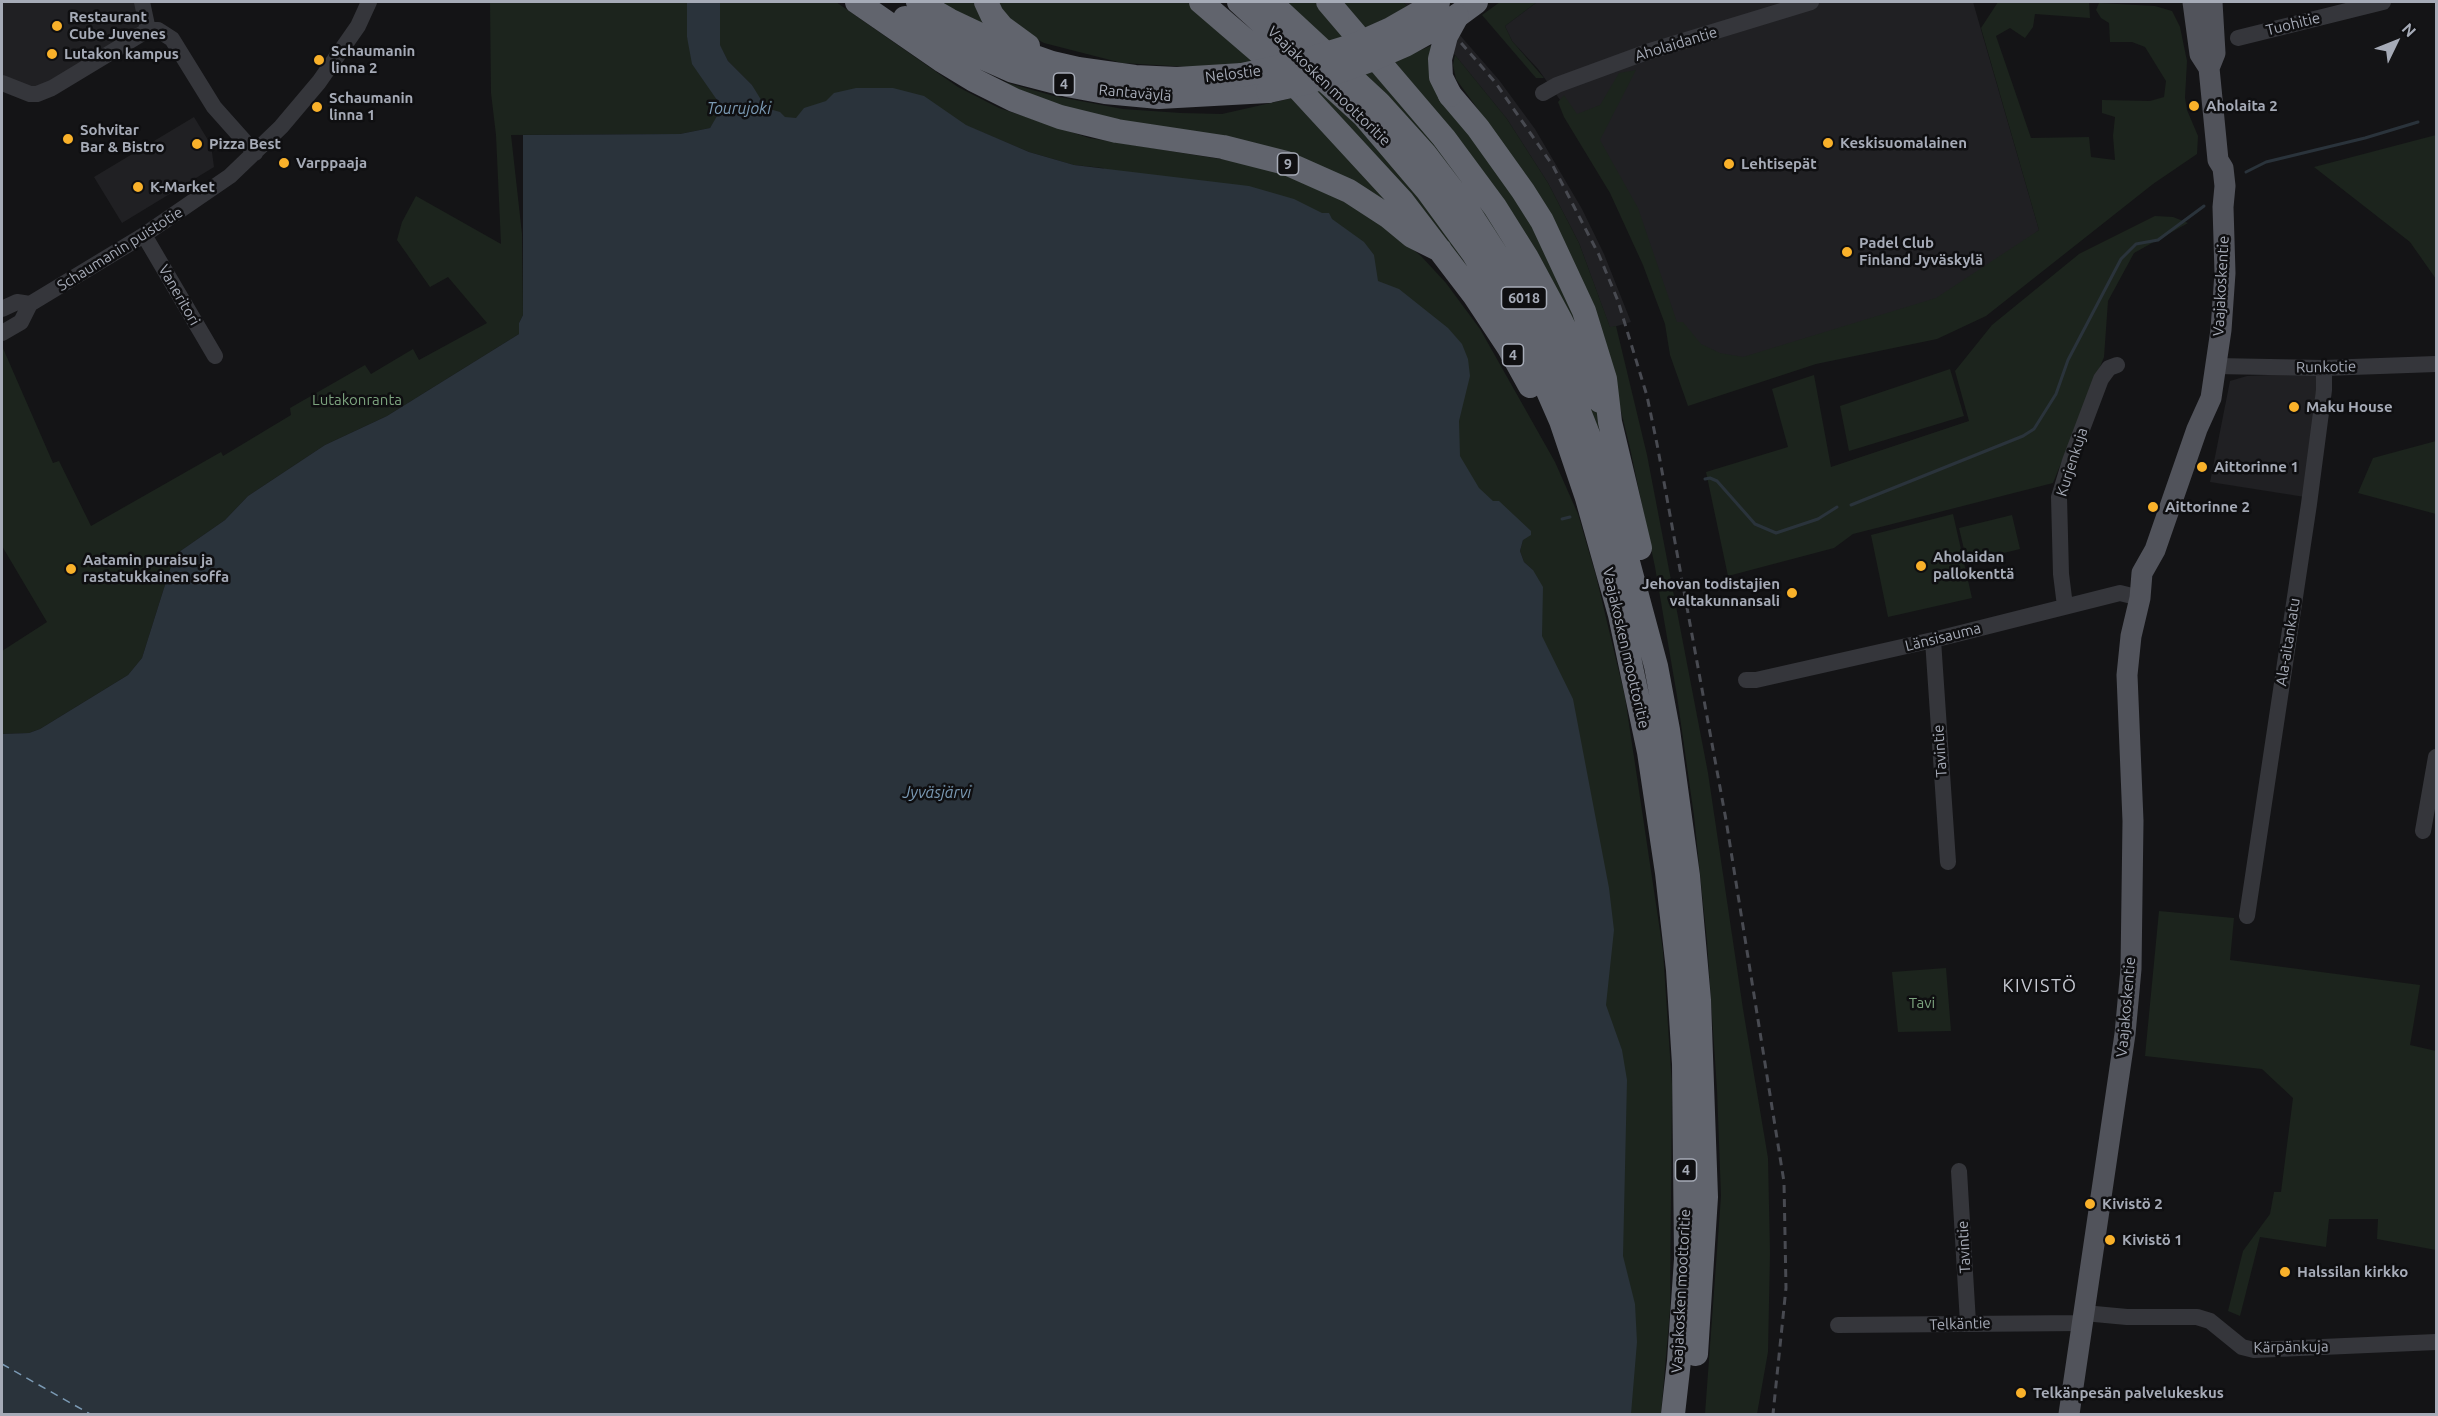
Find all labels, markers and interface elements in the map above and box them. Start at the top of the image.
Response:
place label: Restaurant Cube Juvenes [69,8,166,43]
street label: Tuohitie [2264,9,2322,39]
north arrow [2366,12,2426,72]
marker: Restaurant Cube Juvenes [50,19,64,33]
text: N [2399,19,2420,40]
street label: Vaajakosken moottoritie [1264,22,1394,150]
street label: Aholaidantie [1633,23,1719,65]
place label: Schaumanin linna 2 [331,42,415,77]
place label: Lutakon kampus [64,45,179,63]
marker: Lutakon kampus [45,47,59,61]
marker: Schaumanin linna 2 [312,53,326,67]
street label: Nelostie [1204,62,1262,86]
road number: 4 [1054,73,1074,95]
street label: Rantaväylä [1098,81,1172,105]
place label: Schaumanin linna 1 [329,89,413,124]
place label: Aholaita 2 [2206,97,2278,115]
water label: Tourujoki [707,99,771,119]
marker: Aholaita 2 [2187,99,2201,113]
marker: Schaumanin linna 1 [310,100,324,114]
place label: Sohvitar Bar & Bistro [80,121,164,156]
marker: Sohvitar Bar & Bistro [61,132,75,146]
place label: Keskisuomalainen [1840,134,1967,152]
place label: Pizza Best [209,135,281,153]
marker: Keskisuomalainen [1821,136,1835,150]
marker: Pizza Best [190,137,204,151]
road number: 9 [1278,153,1298,175]
place label: Varppaaja [296,154,367,172]
place label: Lehtisepät [1741,155,1817,173]
marker: Varppaaja [277,156,291,170]
marker: Lehtisepät [1722,157,1736,171]
place label: K-Market [150,178,215,196]
marker: K-Market [131,180,145,194]
street label: Schaumanin puistotie [54,203,186,295]
place label: Padel Club Finland Jyväskylä [1859,234,1983,269]
street label: Vaajakoskentie [2209,235,2233,337]
marker: Padel Club Finland Jyväskylä [1840,245,1854,259]
street label: Vaneritori [154,261,204,329]
road number: 6018 [1502,287,1546,309]
road number: 4 [1502,344,1524,366]
street label: Runkotie [2296,357,2356,377]
park label: Lutakonranta [312,391,402,409]
place label: Maku House [2306,398,2393,416]
marker: Maku House [2287,400,2301,414]
street label: Kurjenkuja [2052,425,2092,499]
place label: Aittorinne 1 [2214,458,2299,476]
marker: Aittorinne 1 [2195,460,2209,474]
place label: Aittorinne 2 [2165,498,2250,516]
marker: Aittorinne 2 [2146,500,2160,514]
place label: Aholaidan pallokenttä [1933,548,2014,583]
place label: Aatamin puraisu ja rastatukkainen soffa [83,551,229,586]
marker: Aholaidan pallokenttä [1914,559,1928,573]
marker: Aatamin puraisu ja rastatukkainen soffa [64,562,78,576]
street label: Vaajakosken moottoritie [1599,566,1653,730]
place label: Jehovan todistajien valtakunnansali [1642,575,1780,610]
marker: Jehovan todistajien valtakunnansali [1785,586,1799,600]
street label: Ala-aitankatu [2272,597,2304,687]
street label: Länsisauma [1903,619,1983,655]
street label: Tavintie [1929,724,1951,778]
water label: Jyväsjärvi [903,783,971,803]
street label: Vaajakoskentie [2113,956,2139,1058]
district label: KIVISTÖ [2002,975,2078,997]
park label: Tavi [1909,994,1935,1012]
road number: 4 [1676,1159,1696,1181]
place label: Kivistö 2 [2102,1195,2163,1213]
marker: Kivistö 2 [2083,1197,2097,1211]
street label: Vaajakosken moottoritie [1668,1208,1694,1374]
street label: Tavintie [1954,1220,1974,1274]
place label: Kivistö 1 [2122,1231,2183,1249]
marker: Kivistö 1 [2103,1233,2117,1247]
place label: Halssilan kirkko [2297,1263,2408,1281]
marker: Halssilan kirkko [2278,1265,2292,1279]
street label: Telkäntie [1929,1314,1991,1334]
street label: Kärpänkuja [2253,1337,2329,1357]
place label: Telkänpesän palvelukeskus [2033,1384,2224,1402]
marker: Telkänpesän palvelukeskus [2014,1386,2028,1400]

